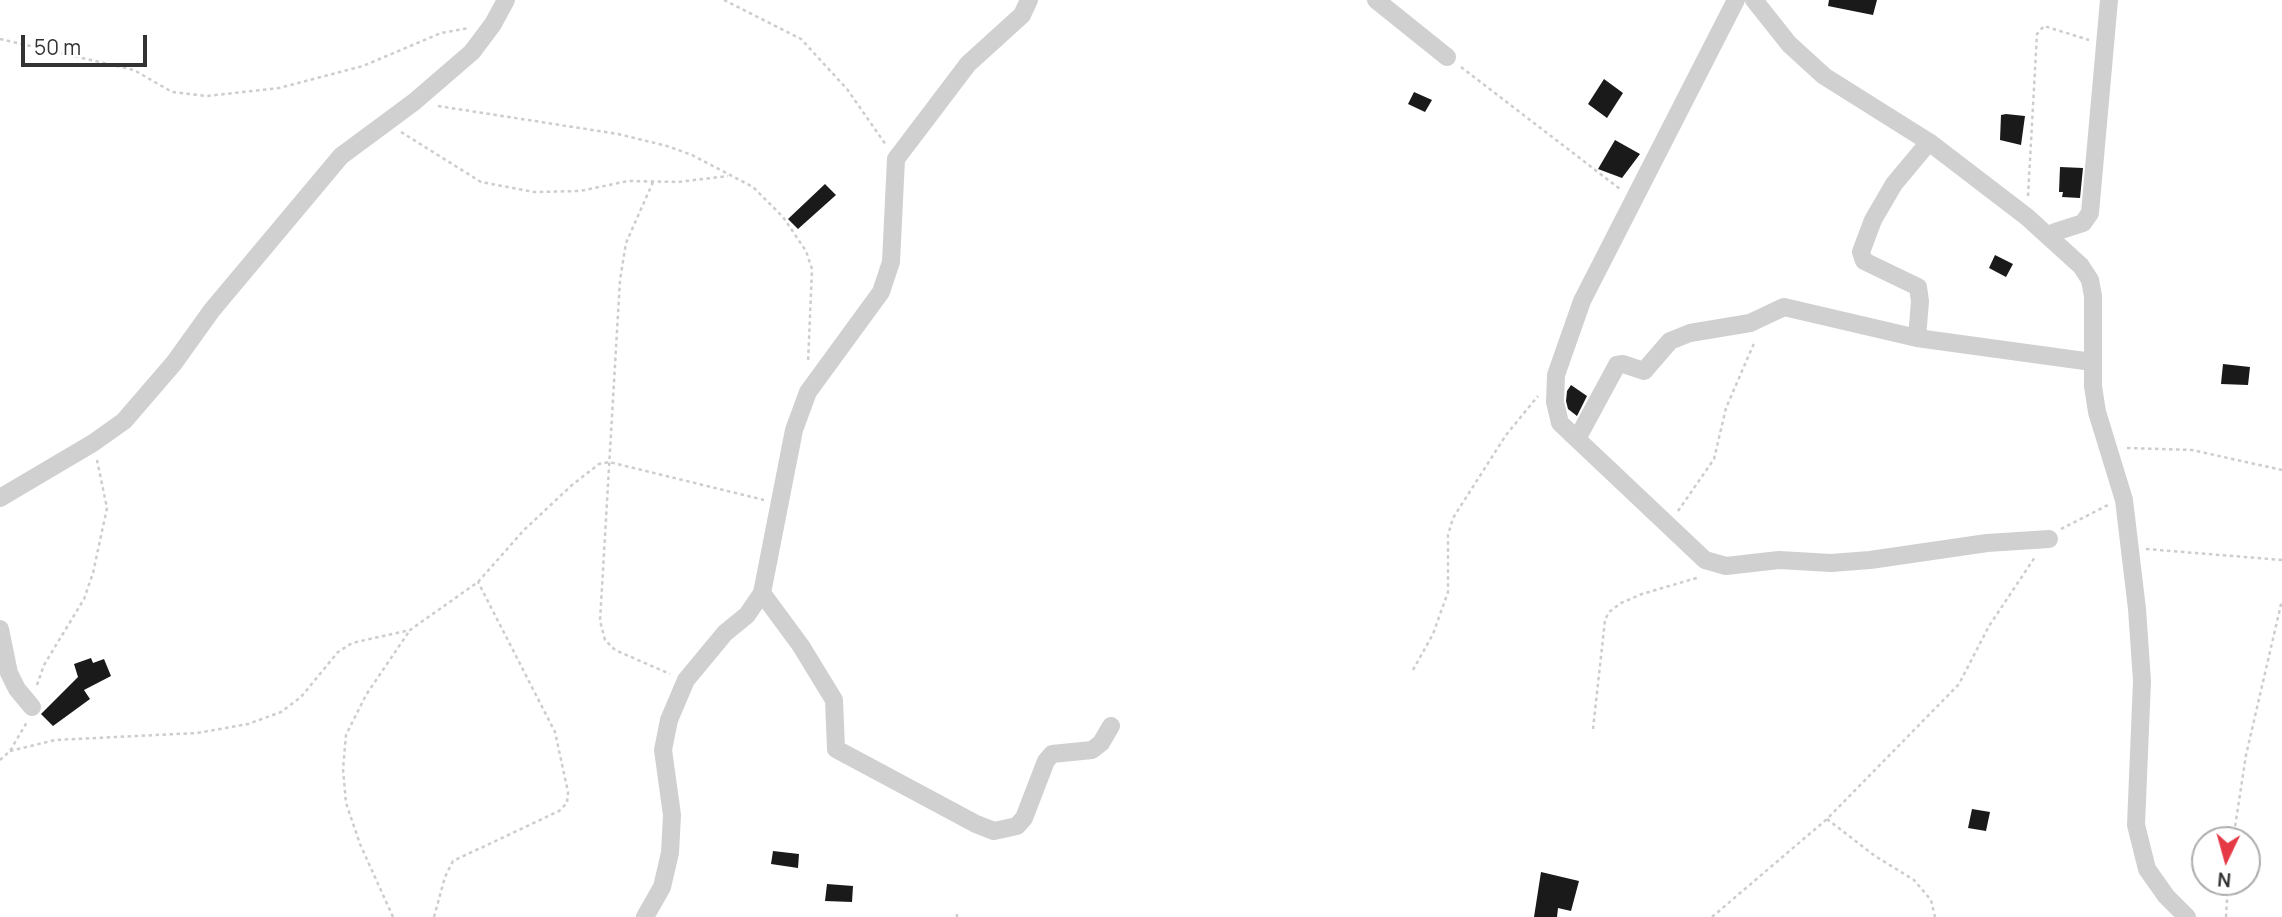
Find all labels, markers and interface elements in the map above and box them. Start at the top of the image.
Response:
scale bar [24,21,150,65]
text: 50 m [34,33,81,61]
north arrow [2191,826,2261,896]
text: N [2216,866,2232,893]

